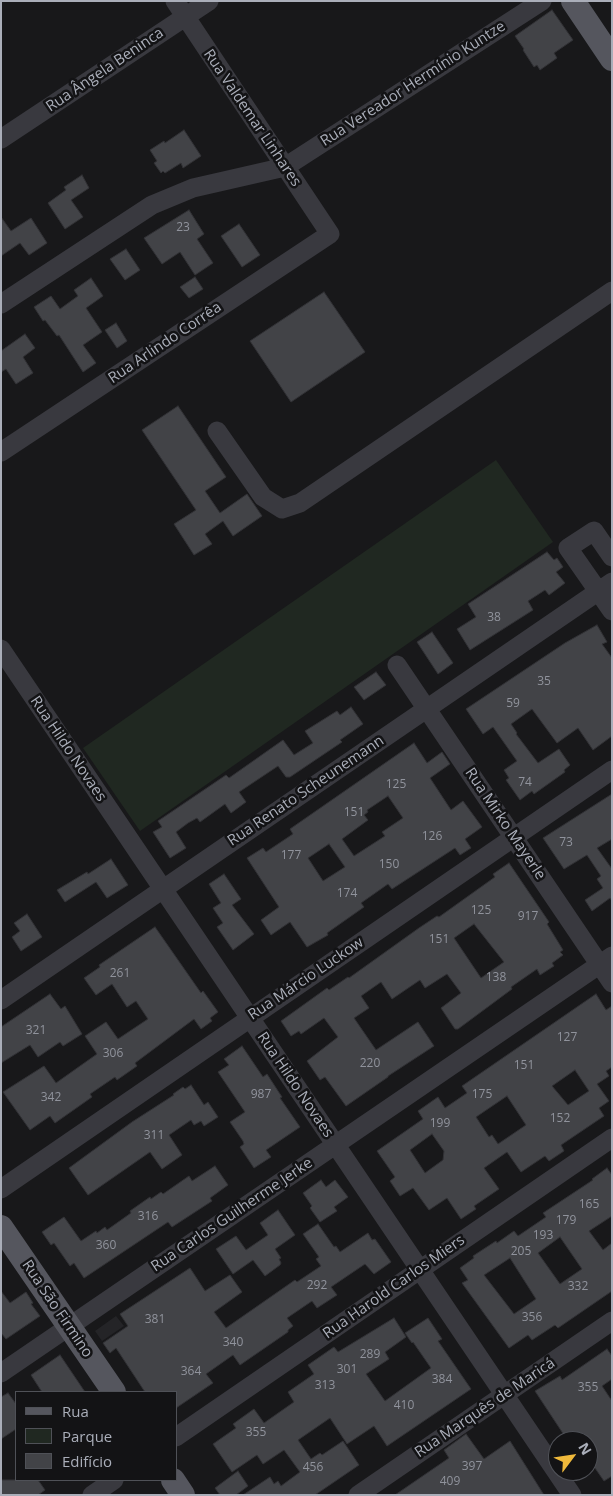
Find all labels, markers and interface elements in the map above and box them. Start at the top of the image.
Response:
street label: Rua Vereador Hermínio Kuntze [317,17,509,151]
street label: Rua Ângela Beninca [43,24,167,116]
street label: Rua Valdemar Linhares [199,46,305,190]
house number: 23 [176,221,190,235]
street label: Rua Arlindo Corrêa [105,298,225,388]
house number: 38 [487,611,501,625]
house number: 35 [537,675,551,689]
street label: Rua Hildo Novaes [26,693,110,805]
house number: 59 [506,697,520,711]
street label: Rua Renato Scheunemann [224,732,388,850]
street label: Rua Mirko Mayerle [461,765,549,883]
house number: 74 [518,776,532,790]
house number: 125 [386,778,406,792]
house number: 151 [344,806,364,820]
house number: 126 [422,830,442,844]
house number: 73 [559,836,573,850]
house number: 177 [281,849,301,863]
house number: 150 [379,858,399,872]
house number: 174 [337,887,357,901]
house number: 125 [471,904,491,918]
house number: 917 [518,910,538,924]
house number: 151 [429,933,449,947]
street label: Rua Márcio Luckow [245,934,367,1024]
house number: 261 [110,967,130,981]
house number: 138 [486,971,506,985]
house number: 321 [26,1024,46,1038]
street label: Rua Hildo Novaes [253,1029,337,1141]
house number: 127 [557,1031,577,1045]
house number: 306 [103,1047,123,1061]
house number: 220 [360,1057,380,1071]
house number: 151 [514,1059,534,1073]
house number: 987 [251,1088,271,1102]
house number: 175 [472,1088,492,1102]
house number: 342 [41,1091,61,1105]
house number: 152 [550,1112,570,1126]
house number: 199 [430,1117,450,1131]
house number: 311 [144,1129,164,1143]
street label: Rua Carlos Guilherme Jerke [148,1154,316,1276]
house number: 165 [579,1198,599,1212]
house number: 316 [138,1210,158,1224]
house number: 179 [556,1214,576,1228]
house number: 193 [533,1229,553,1243]
street label: Rua Harold Carlos Miers [320,1231,468,1343]
house number: 360 [96,1239,116,1253]
house number: 205 [511,1245,531,1259]
street label: Rua São Firmino [18,1257,96,1361]
house number: 292 [307,1279,327,1293]
house number: 332 [568,1280,588,1294]
house number: 356 [522,1311,542,1325]
house number: 381 [145,1313,165,1327]
house number: 340 [223,1336,243,1350]
house number: 289 [360,1348,380,1362]
street label: Rua Marquês de Maricá [411,1354,559,1462]
house number: 301 [337,1363,357,1377]
house number: 364 [181,1365,201,1379]
house number: 384 [432,1373,452,1387]
house number: 313 [315,1379,335,1393]
house number: 355 [578,1381,598,1395]
legend [15,1391,178,1481]
house number: 410 [394,1399,414,1413]
text: Rua [62,1401,89,1421]
text: Parque [62,1426,112,1446]
house number: 355 [246,1426,266,1440]
north arrow [548,1431,598,1481]
text: N [574,1439,597,1458]
text: Edifício [62,1451,112,1471]
house number: 397 [462,1460,482,1474]
house number: 456 [303,1461,323,1475]
house number: 409 [440,1475,460,1489]

